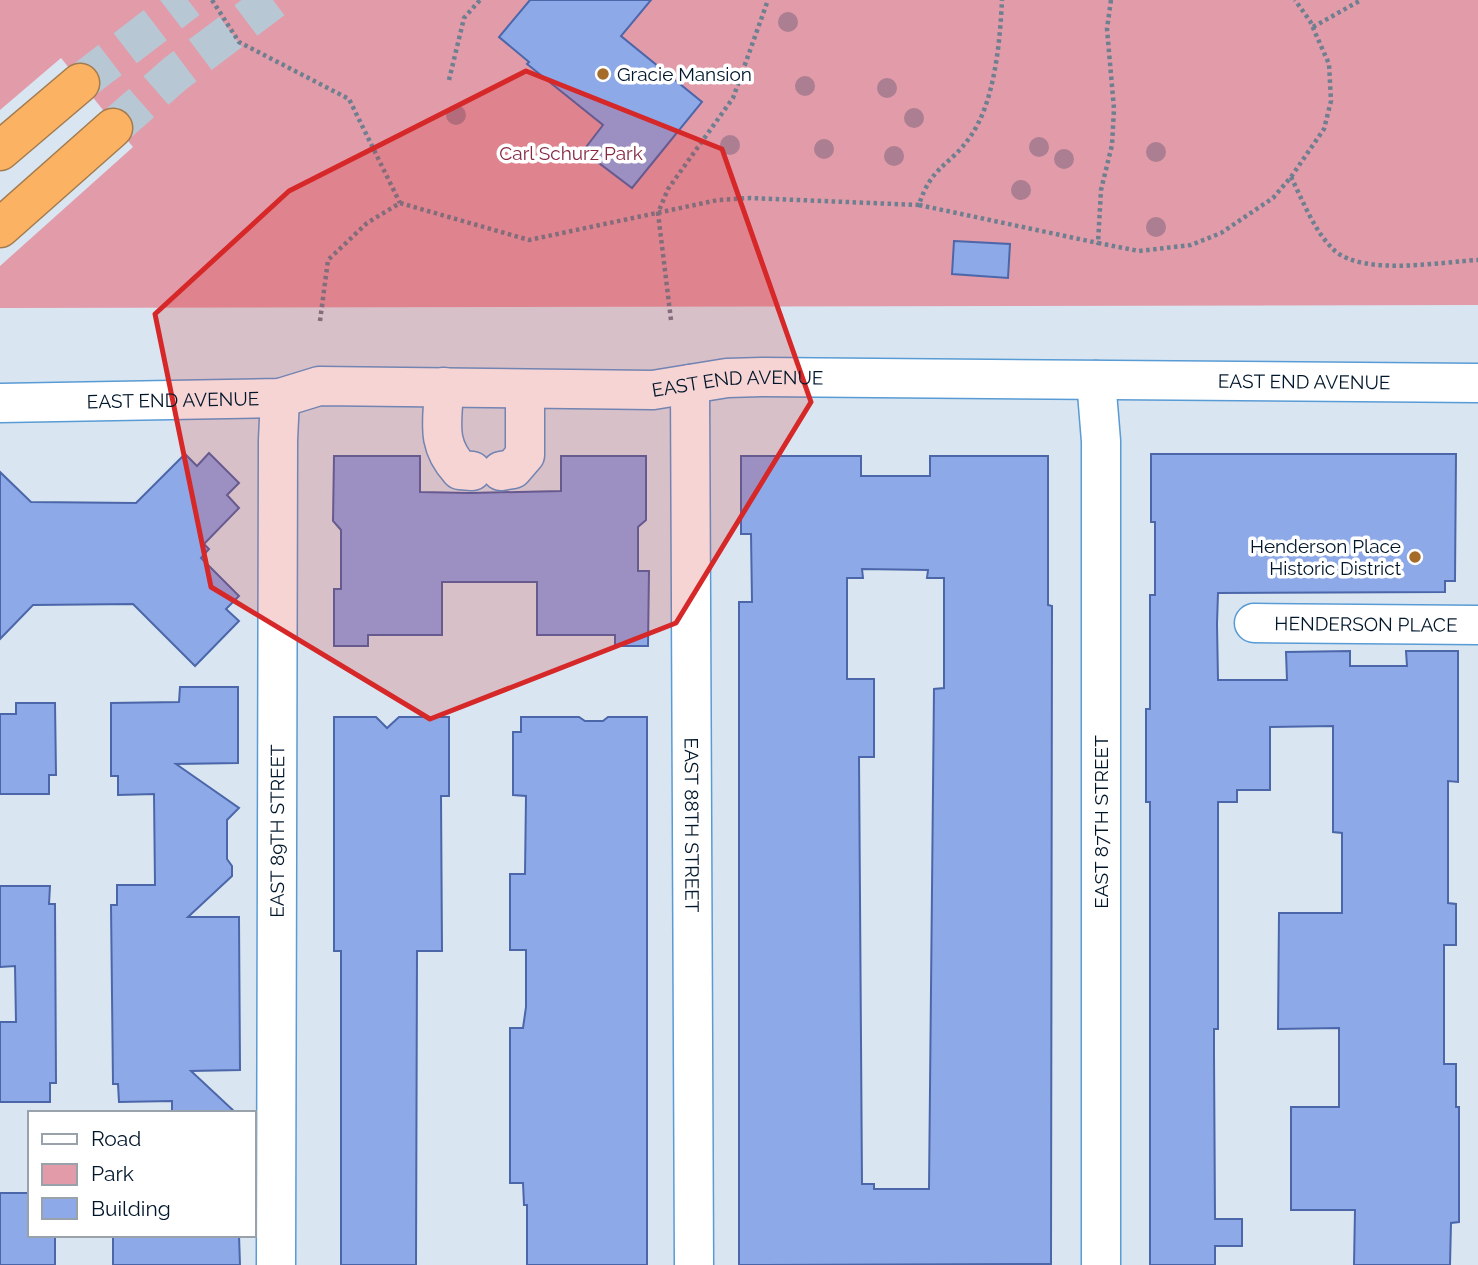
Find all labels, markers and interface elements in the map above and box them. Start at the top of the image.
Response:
place label: Gracie Mansion [617,63,752,85]
marker: Gracie Mansion [595,66,611,82]
park label: Carl Schurz Park [499,142,643,164]
street label: EAST END AVENUE [650,366,824,401]
street label: EAST END AVENUE [1218,370,1391,393]
street label: EAST END AVENUE [87,387,259,412]
place label: Henderson Place Historic District [1250,535,1402,579]
marker: Henderson Place Historic District [1407,549,1423,565]
street label: HENDERSON PLACE [1274,612,1458,636]
street label: EAST 87TH STREET [1090,735,1112,909]
street label: EAST 88TH STREET [681,738,703,913]
street label: EAST 89TH STREET [266,744,288,918]
legend [28,1111,256,1237]
text: Road [91,1126,141,1151]
text: Park [91,1161,134,1186]
text: Building [91,1196,171,1221]

